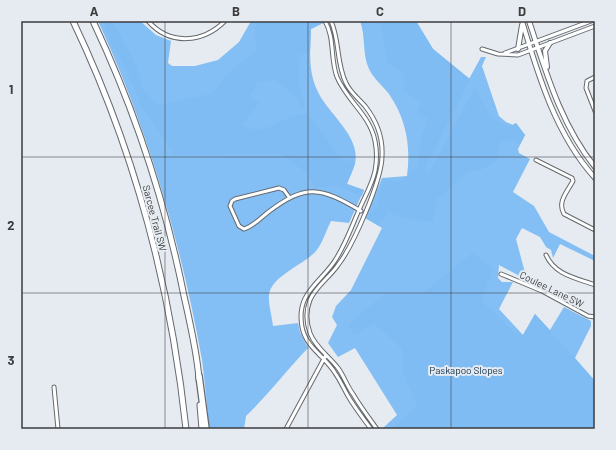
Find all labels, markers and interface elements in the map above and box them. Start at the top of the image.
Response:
text: A [90,3,99,19]
text: B [232,3,240,19]
text: C [376,3,384,19]
text: D [518,3,526,19]
text: 1 [9,81,13,97]
street label: Sarcee Trail SW [140,184,170,252]
text: 2 [7,217,15,233]
street label: Coulee Lane SW [518,268,586,310]
text: 3 [7,352,15,368]
park label: Paskapoo Slopes [429,364,503,376]

